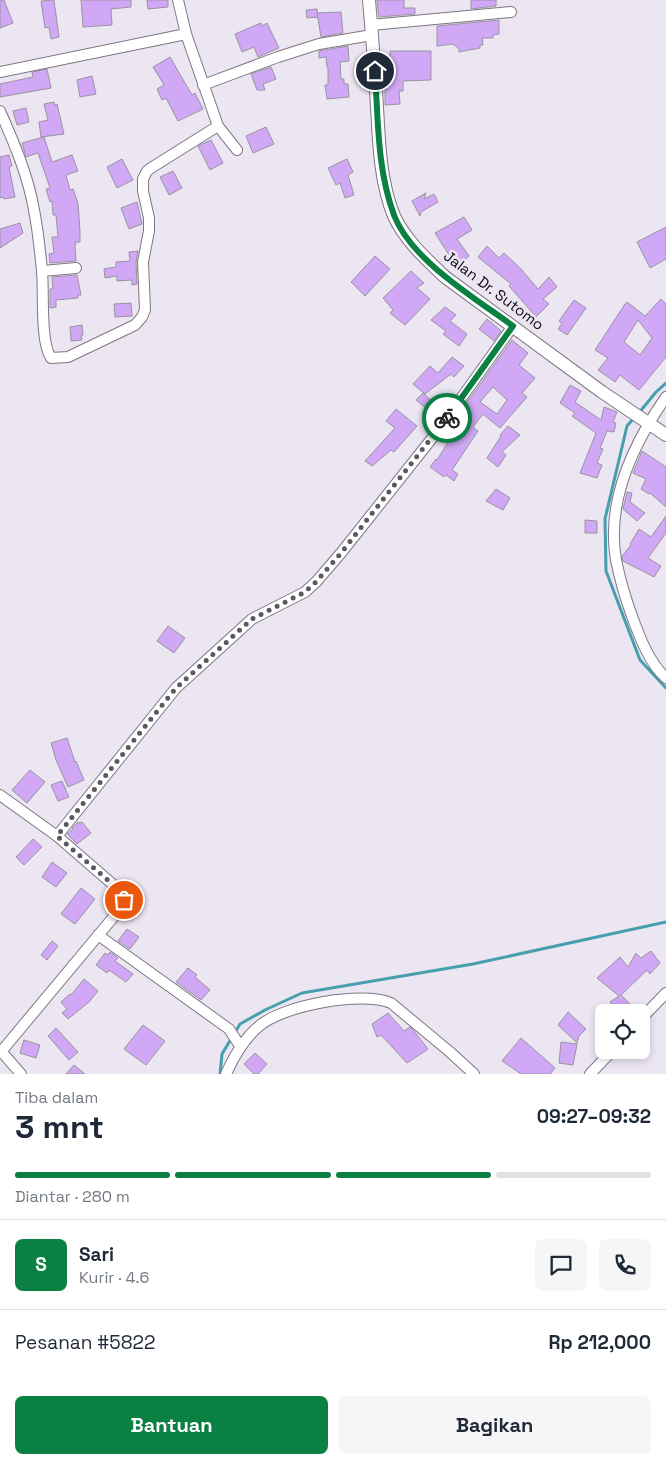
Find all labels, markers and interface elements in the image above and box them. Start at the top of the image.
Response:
pin [354,50,396,92]
icon: home [361,57,389,85]
street label: Jalan Dr. Sutomo [440,246,548,334]
courier [422,393,472,443]
icon: bike [433,404,461,432]
pin [103,879,145,921]
icon: bag [110,886,138,914]
map controls [595,1004,650,1059]
button: locate [595,1004,650,1059]
text: Tiba dalam [15,1087,98,1108]
text: 09:27–09:32 [537,1104,651,1129]
text: 3 mnt [15,1107,104,1147]
text: Diantar · 280 m [15,1186,130,1207]
button: chat [535,1239,587,1291]
button: phone [599,1239,651,1291]
text: Sari [79,1242,114,1267]
text: S [35,1252,47,1277]
text: Kurir · 4.6 [79,1267,149,1288]
text: Pesanan #5822 [15,1330,155,1355]
text: Rp 212,000 [549,1330,651,1355]
button: Bantuan [15,1396,328,1454]
button: Bagikan [338,1396,651,1454]

